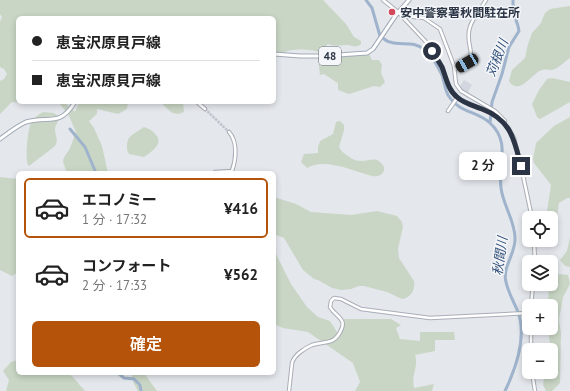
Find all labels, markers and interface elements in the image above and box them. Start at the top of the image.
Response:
place label: 安中警察署秋間駐在所 [400,5,520,20]
marker: 安中警察署秋間駐在所 [387,7,397,17]
text: 恵宝沢原貝戸線 [56,33,161,52]
water label: 苅根川 [482,35,513,79]
route start [423,42,441,60]
road number: 48 [319,47,341,65]
car [454,52,480,74]
text: 恵宝沢原貝戸線 [56,71,161,90]
callout: 2 分 [459,152,507,180]
text: 2 分 [471,157,495,174]
route end [512,157,530,175]
icon: car [34,190,70,226]
text: エコノミー [82,190,157,209]
text: ¥416 [224,199,258,218]
text: 1 分 · 17:32 [82,211,147,228]
map controls [522,211,558,379]
button: locate [522,211,558,247]
water label: 秋間川 [489,234,511,277]
button: layers [522,255,558,291]
icon: car [34,256,70,292]
text: コンフォート [82,256,172,275]
text: ¥562 [224,265,258,284]
text: 2 分 · 17:33 [82,277,147,294]
button: + [522,299,558,335]
button: 確定 [32,321,260,367]
button: − [522,343,558,379]

